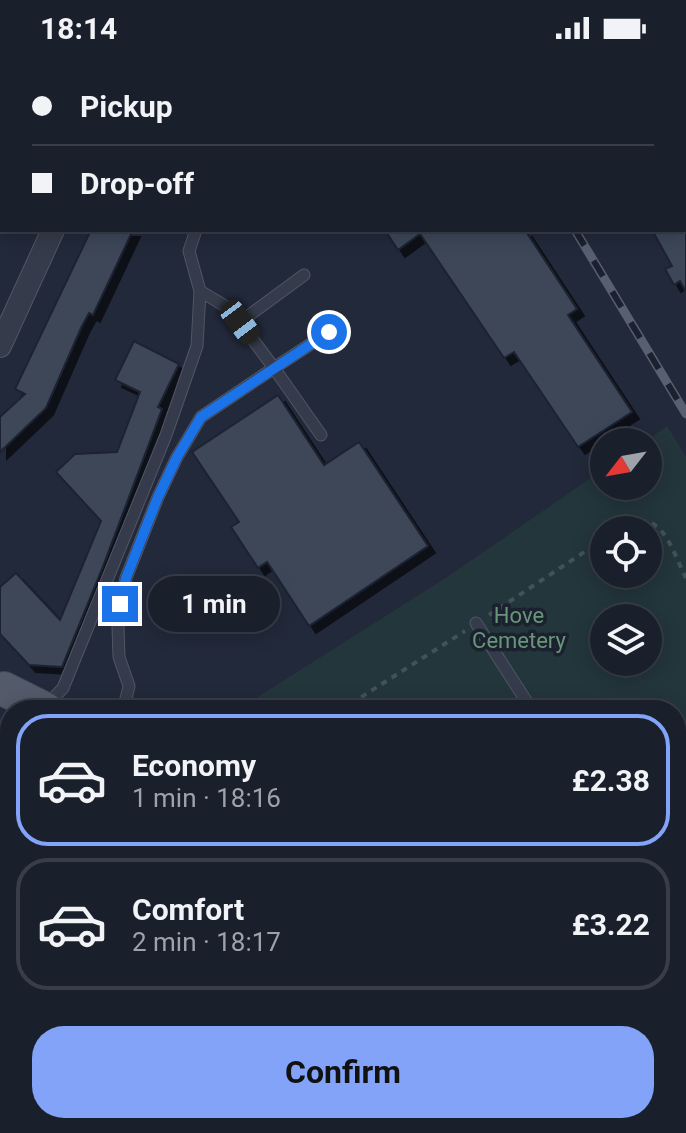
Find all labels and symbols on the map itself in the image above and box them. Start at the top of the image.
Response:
car [216,296,264,348]
route start [311,314,347,350]
north arrow [590,428,662,500]
callout: 1 min [148,576,280,632]
route end [102,586,138,622]
park label: Hove Cemetery [472,603,567,653]

